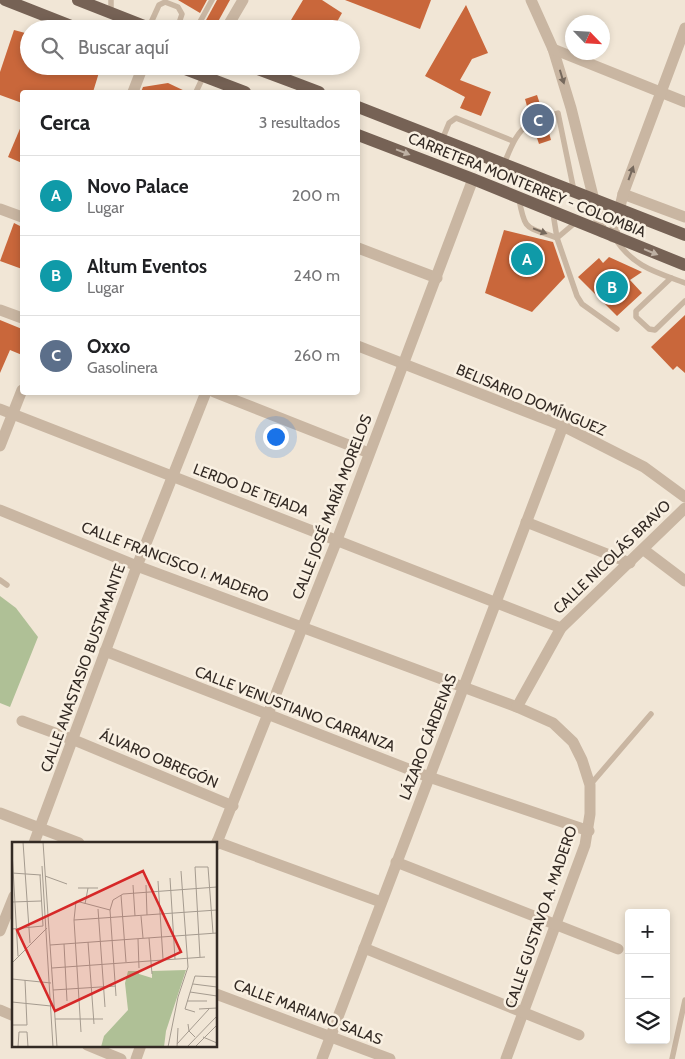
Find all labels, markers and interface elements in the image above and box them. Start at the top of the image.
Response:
north arrow [565,15,610,60]
search box [20,20,360,75]
icon: search [38,34,66,62]
text: Buscar aquí [78,36,169,59]
one-way arrow [559,70,566,85]
pin: C [522,101,554,139]
text: Cerca [40,110,90,135]
text: 3 resultados [259,113,340,132]
street label: CARRETERA MONTERREY - COLOMBIA [406,129,649,241]
one-way arrow [396,148,411,156]
one-way arrow [627,165,635,180]
text: Novo Palace [87,175,189,198]
text: A [51,186,61,205]
text: 200 m [292,186,340,205]
text: Lugar [87,198,124,217]
one-way arrow [533,227,548,235]
pin: A [511,240,543,278]
one-way arrow [644,248,659,256]
text: Altum Eventos [87,255,207,278]
text: B [51,266,61,285]
text: 240 m [294,266,340,285]
pin: B [596,268,628,306]
text: Lugar [87,278,124,297]
text: Oxxo [87,335,130,358]
text: C [51,346,61,365]
text: 260 m [294,346,340,365]
text: Gasolinera [87,358,158,377]
street label: BELISARIO DOMÍNGUEZ [453,359,610,440]
street label: CALLE JOSÉ MARÍA MORELOS [287,412,376,602]
your location [263,424,289,450]
street label: LERDO DE TEJADA [191,460,312,521]
street label: CALLE NICOLÁS BRAVO [549,496,674,618]
street label: CALLE FRANCISCO I. MADERO [79,518,271,606]
street label: CALLE ANASTASIO BUSTAMANTE [37,561,129,775]
street label: CALLE VENUSTIANO CARRANZA [192,662,398,756]
street label: LÁZARO CÁRDENAS [395,671,460,803]
street label: ÁLVARO OBREGÓN [97,725,221,792]
street label: CALLE GUSTAVO A. MADERO [501,824,581,1010]
inset map [12,842,218,1046]
map controls [625,909,670,1044]
button: + [625,909,670,954]
button: − [625,954,670,999]
street label: CALLE MARIANO SALAS [231,975,385,1049]
button: layers [625,999,670,1044]

